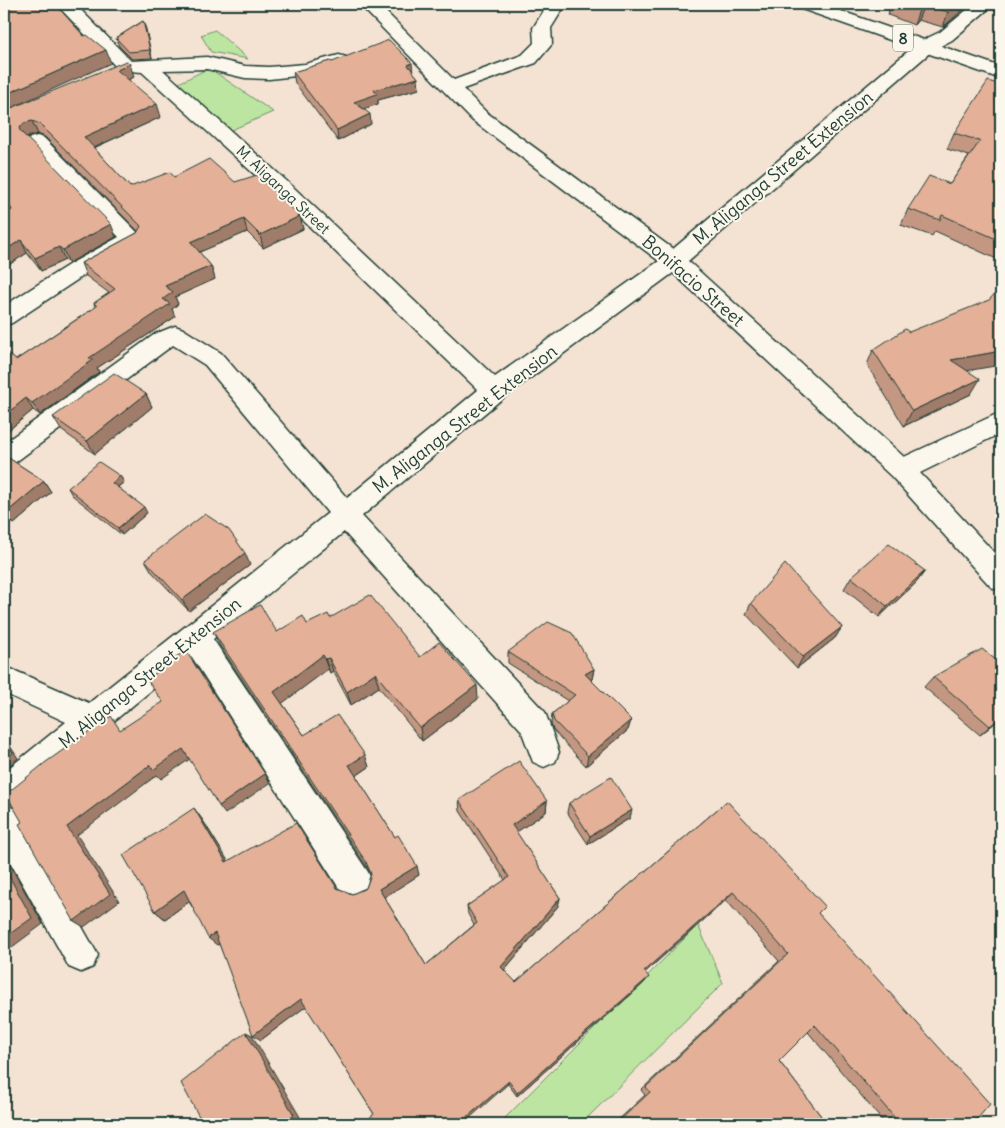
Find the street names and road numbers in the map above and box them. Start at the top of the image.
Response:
road number: 8 [893,24,913,52]
street label: M. Aliganga Street Extension [688,86,877,250]
street label: M. Aliganga Street [232,141,334,238]
street label: Bonifacio Street [638,230,749,331]
street label: M. Aliganga Street Extension [368,339,562,498]
street label: M. Aliganga Street Extension [54,592,246,753]

